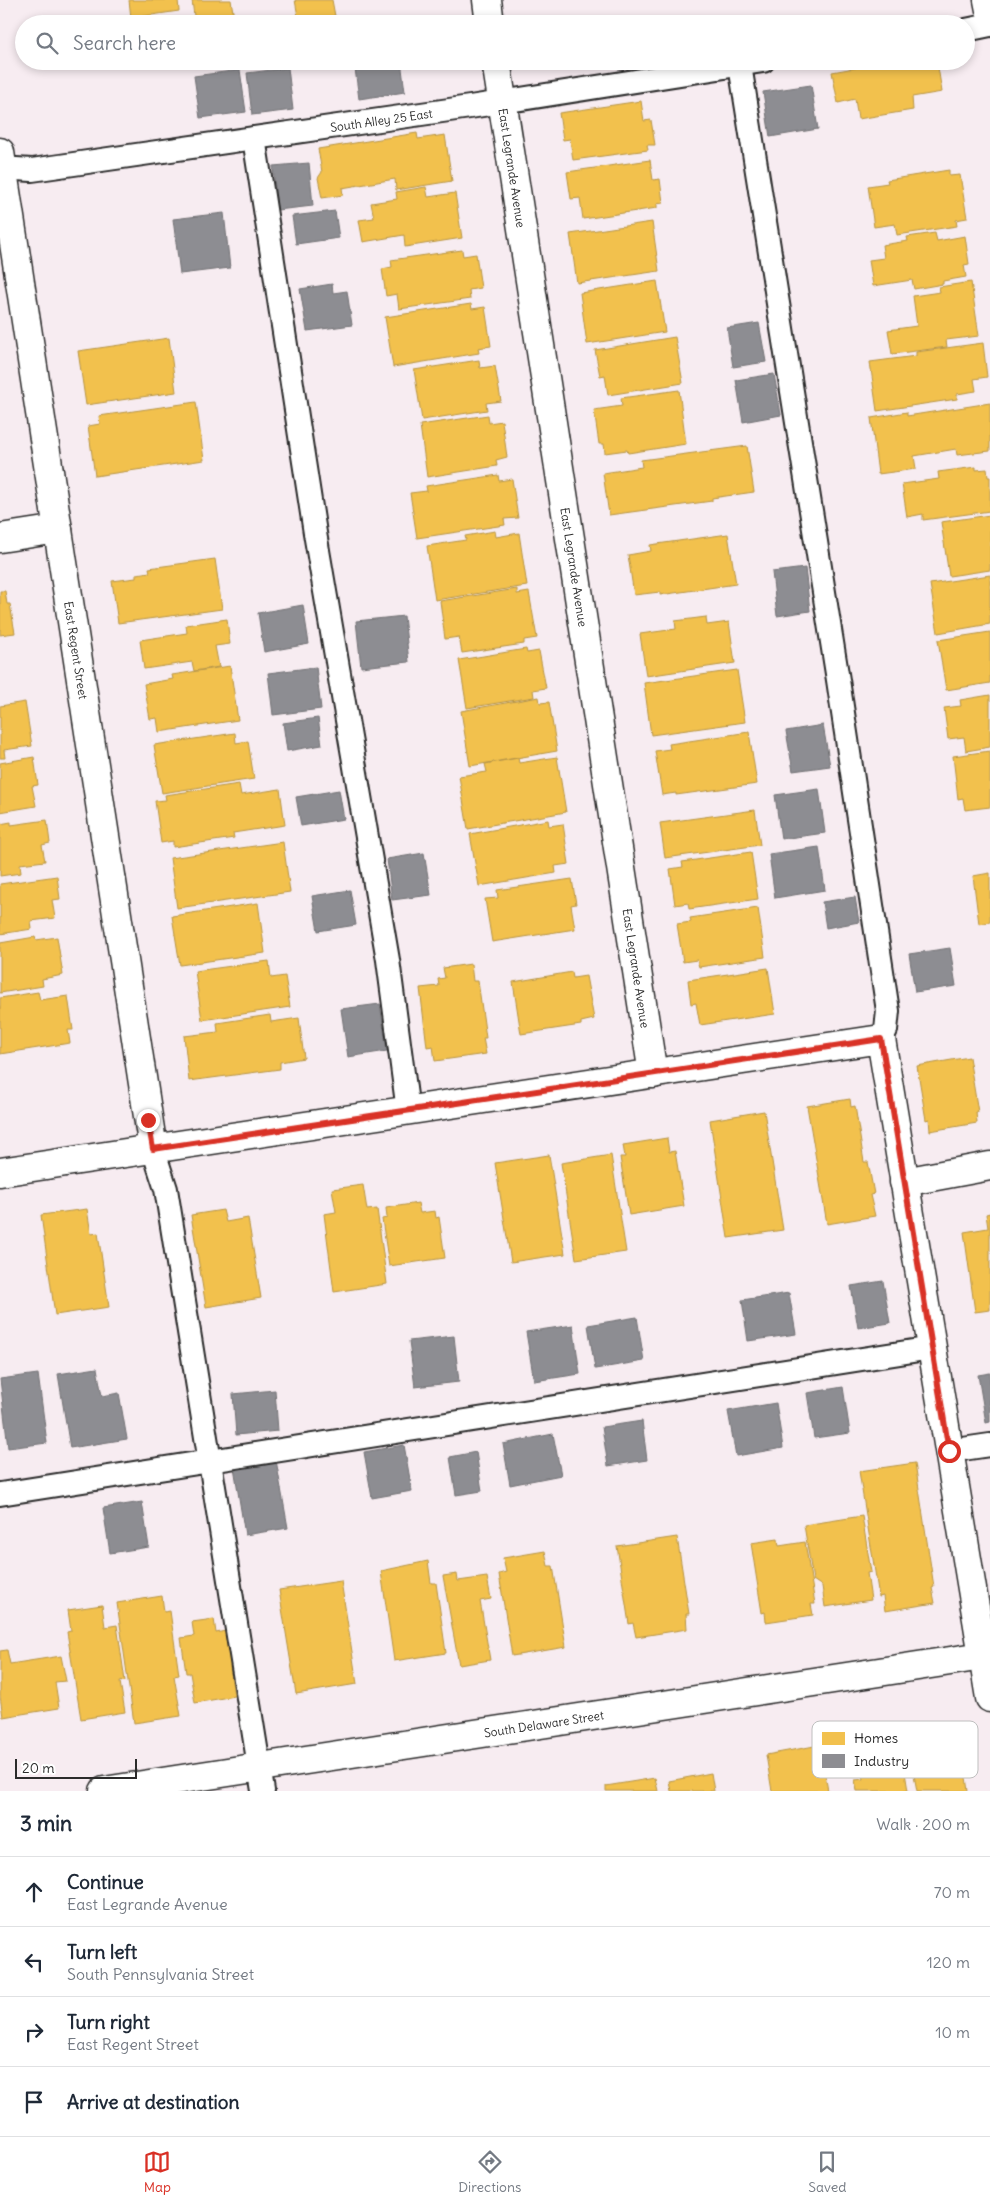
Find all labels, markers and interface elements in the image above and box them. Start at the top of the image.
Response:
search box [15,15,975,70]
icon: search [33,29,61,57]
text: Search here [73,31,176,55]
street label: South Alley 25 East [329,105,433,135]
street label: East Legrande Avenue [496,107,529,228]
street label: East Legrande Avenue [558,506,591,628]
street label: East Regent Street [62,600,91,700]
street label: East Legrande Avenue [620,907,653,1029]
route end [137,1109,160,1132]
route start [938,1440,961,1463]
street label: South Delaware Street [483,1707,605,1740]
legend [812,1721,978,1778]
text: Homes [854,1729,898,1747]
text: Industry [854,1752,909,1770]
scale bar [15,1756,138,1779]
text: 20 m [22,1759,55,1777]
text: 3 min [20,1810,72,1837]
text: Walk · 200 m [876,1814,970,1834]
text: Continue [67,1870,144,1894]
icon: ahead [20,1878,48,1906]
text: 70 m [934,1882,970,1902]
text: East Legrande Avenue [67,1894,228,1914]
text: Turn left [67,1940,137,1964]
icon: left [20,1948,48,1976]
text: 120 m [927,1952,970,1972]
text: South Pennsylvania Street [67,1964,254,1984]
text: Turn right [67,2010,150,2034]
icon: right [20,2018,48,2046]
text: 10 m [935,2022,970,2042]
text: East Regent Street [67,2034,199,2054]
icon: arrive [20,2088,48,2116]
text: Arrive at destination [67,2090,240,2114]
tab: Map [143,2148,171,2196]
tab: Directions [458,2148,521,2196]
tab: Saved [808,2148,847,2196]

